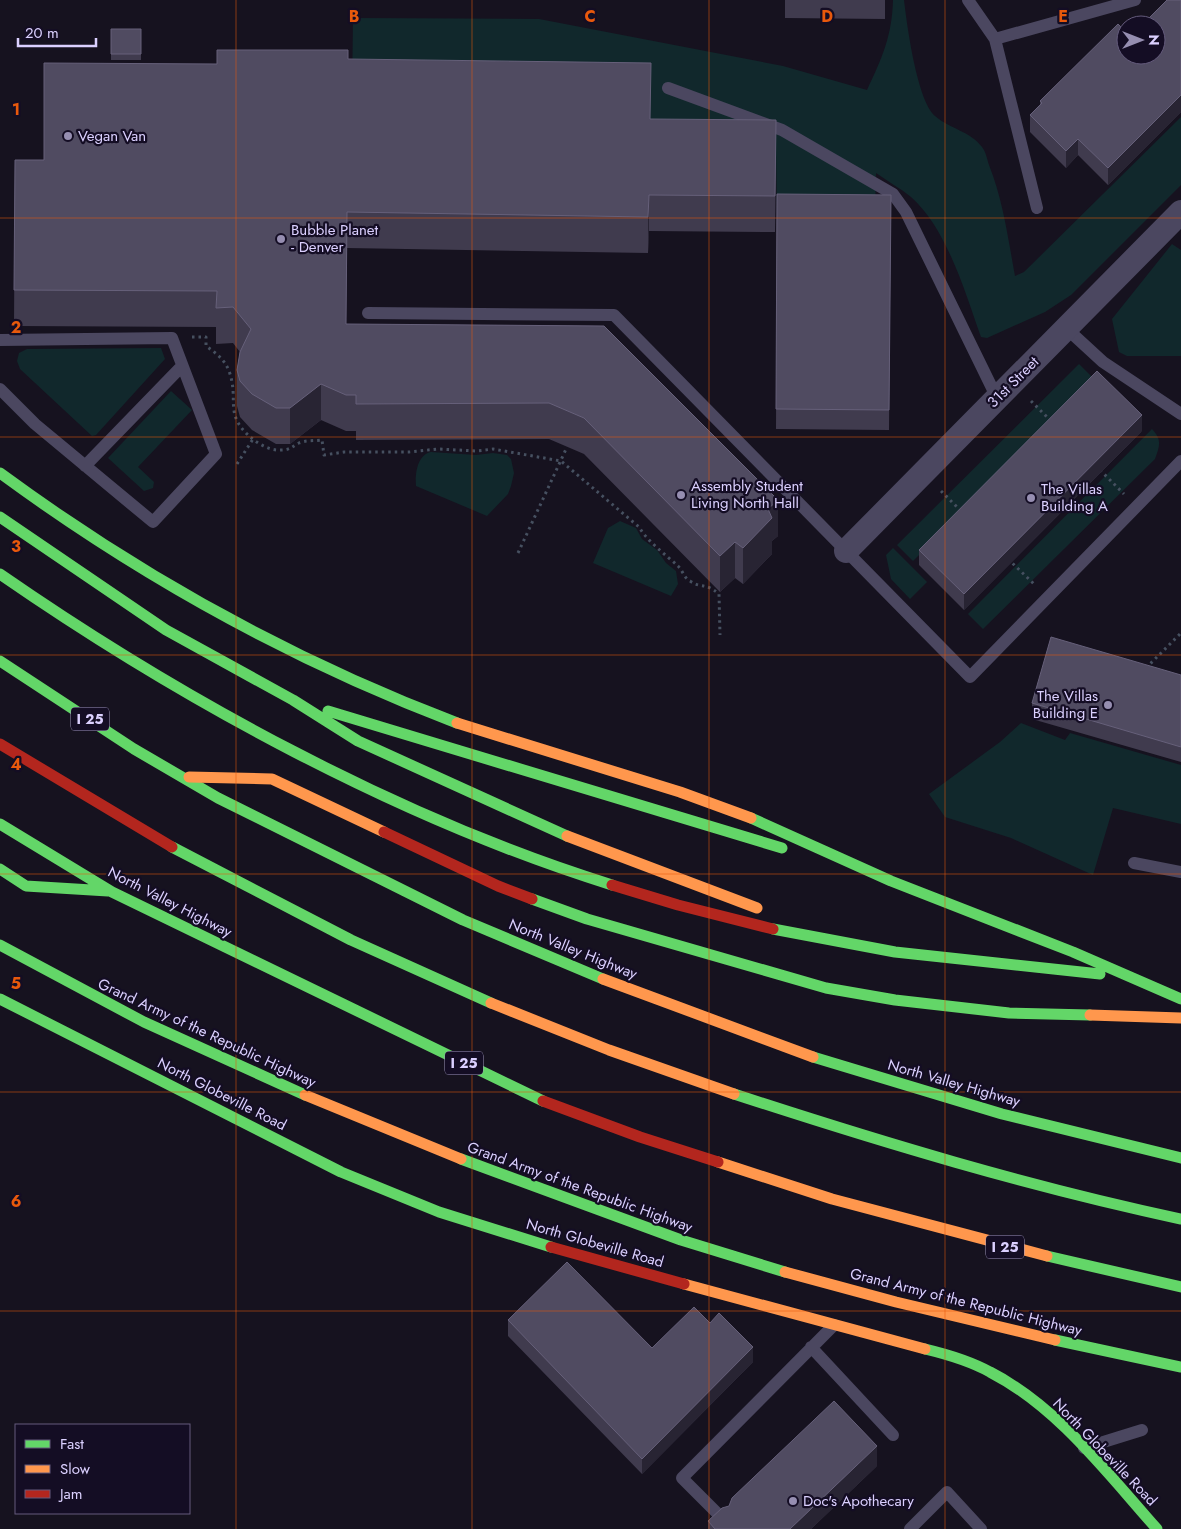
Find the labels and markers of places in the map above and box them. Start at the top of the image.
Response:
place label: Vegan Van [78,125,146,147]
marker: Vegan Van [62,130,74,142]
place label: Bubble Planet - Denver [291,219,379,258]
marker: Bubble Planet - Denver [275,233,287,245]
place label: Assembly Student Living North Hall [691,475,803,514]
place label: The Villas Building A [1041,478,1108,517]
marker: Assembly Student Living North Hall [675,489,687,501]
marker: The Villas Building A [1025,492,1037,504]
place label: The Villas Building E [1033,685,1098,724]
marker: The Villas Building E [1102,699,1114,711]
place label: Doc's Apothecary [803,1490,914,1512]
marker: Doc's Apothecary [787,1495,799,1507]

